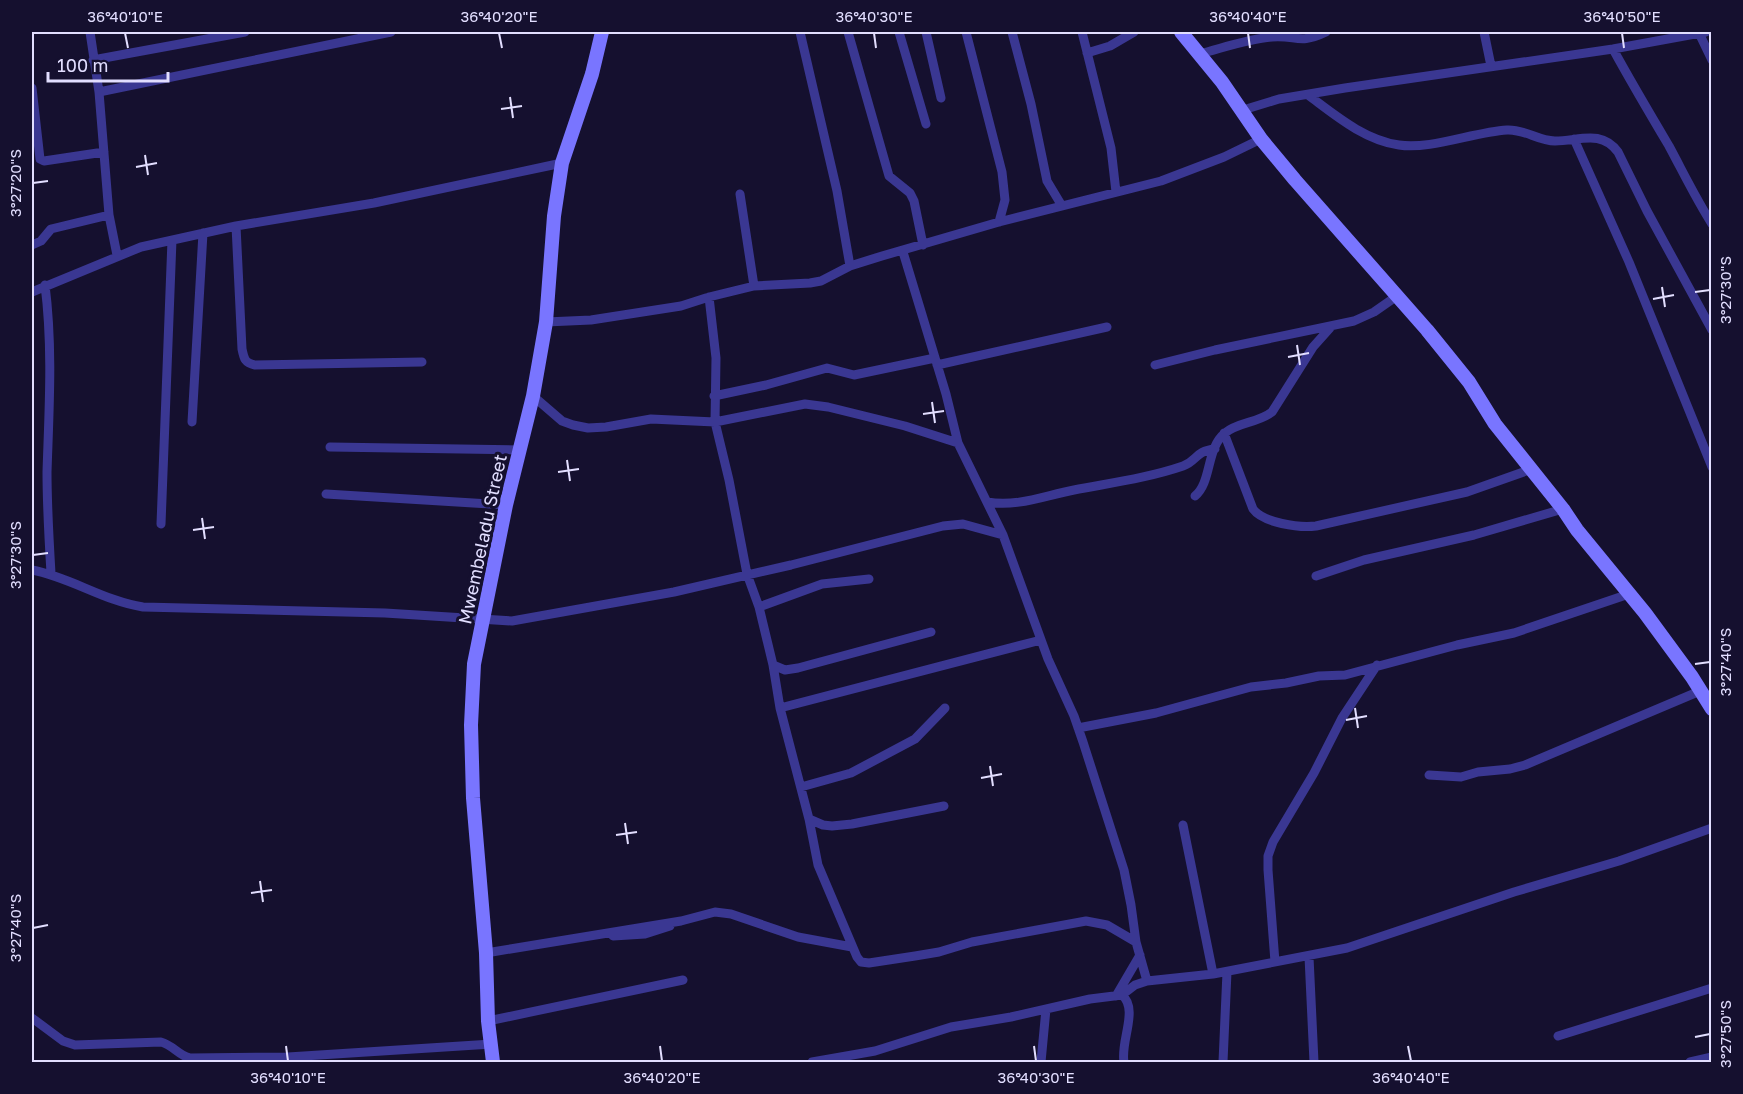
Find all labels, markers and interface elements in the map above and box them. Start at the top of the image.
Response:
text: 36°40'10"E [87,7,163,25]
text: 36°40'20"E [460,7,538,25]
text: 36°40'30"E [835,7,913,25]
text: 36°40'40"E [1209,7,1287,25]
text: 36°40'50"E [1583,7,1661,25]
scale bar [48,45,168,83]
text: 100 m [57,54,108,76]
text: 3°27'20"S [6,149,24,217]
text: 3°27'30"S [1716,256,1734,324]
street label: Mwembeladu Street [453,452,511,626]
text: 3°27'30"S [6,521,24,589]
text: 3°27'40"S [1716,628,1734,696]
text: 3°27'40"S [6,894,24,962]
text: 3°27'50"S [1716,1000,1734,1068]
text: 36°40'10"E [250,1068,326,1086]
text: 36°40'20"E [623,1068,701,1086]
text: 36°40'30"E [997,1068,1075,1086]
text: 36°40'40"E [1372,1068,1450,1086]

